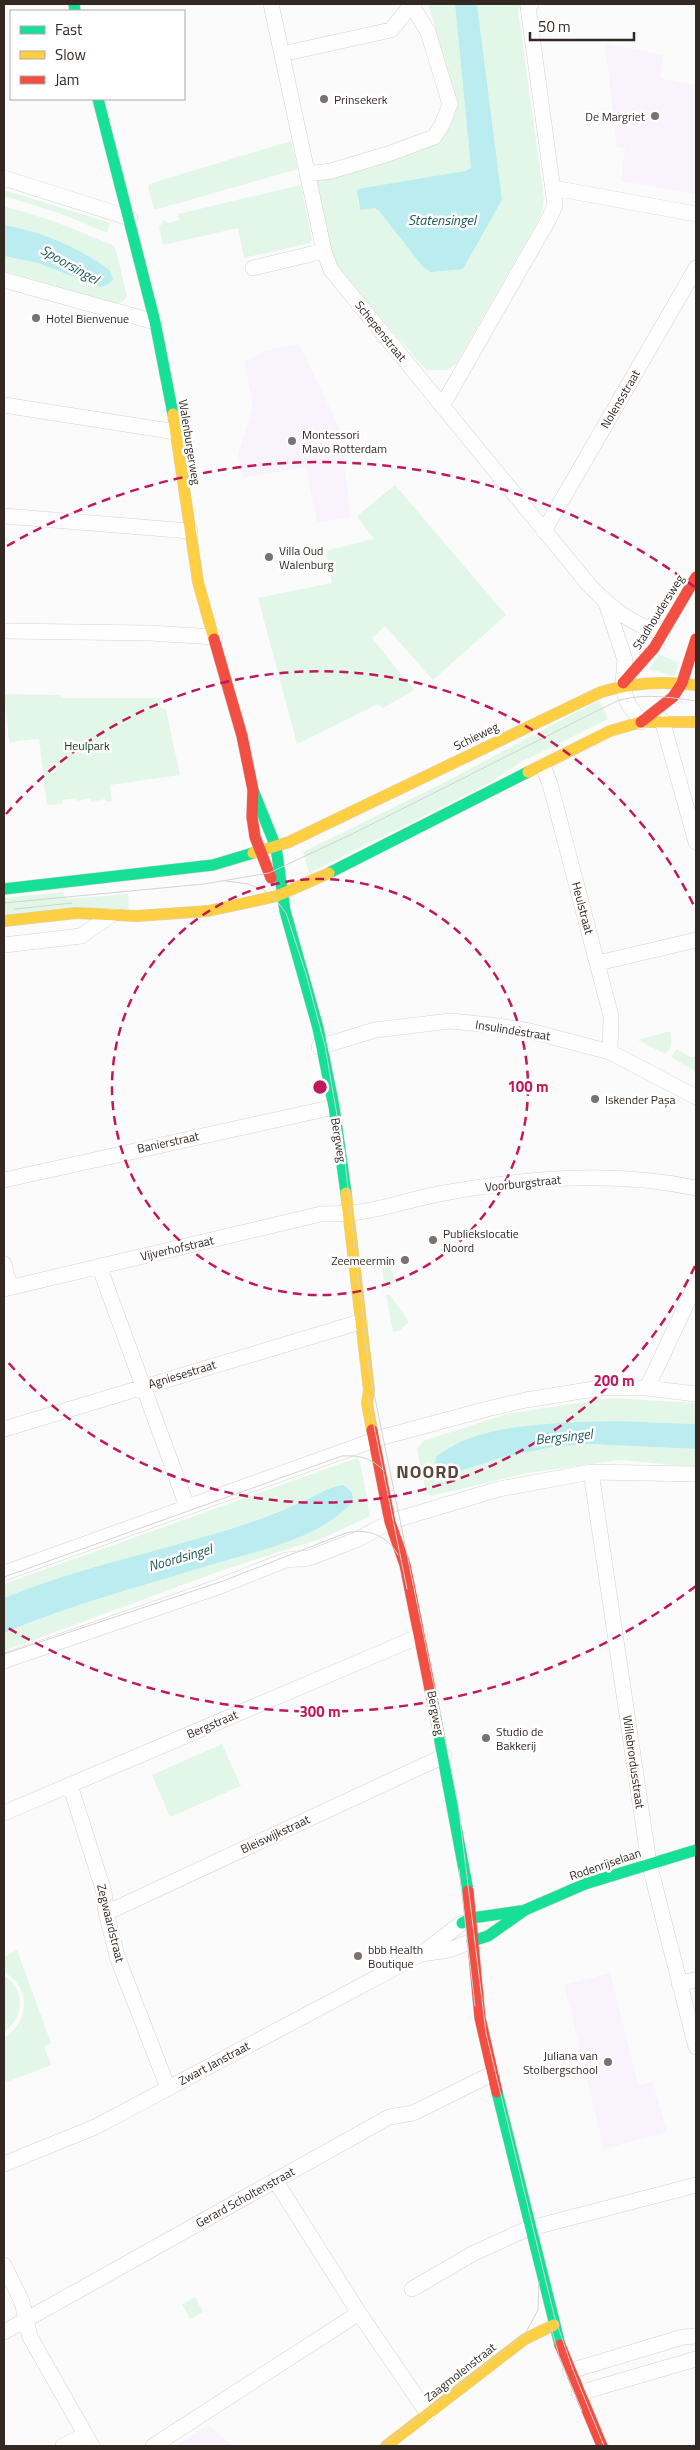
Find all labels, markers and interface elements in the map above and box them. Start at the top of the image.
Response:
legend [10,10,185,100]
scale bar [530,10,634,42]
text: 50 m [538,15,571,38]
text: Fast [55,18,83,41]
text: Slow [55,43,86,66]
text: Jam [55,68,79,91]
place label: Prinsekerk [334,90,388,109]
marker: Prinsekerk [318,93,330,105]
place label: De Margriet [585,107,646,126]
marker: De Margriet [649,110,661,122]
water label: Statensingel [408,209,478,230]
water label: Spoorsingel [37,239,105,290]
street label: Schepenstraat [351,297,412,366]
place label: Hotel Bienvenue [46,309,129,328]
marker: Hotel Bienvenue [30,312,42,324]
street label: Nolensstraat [595,365,645,432]
street label: Walenburgerweg [174,398,206,486]
place label: Montessori Mavo Rotterdam [302,425,387,458]
marker: Montessori Mavo Rotterdam [286,435,298,447]
place label: Villa Oud Walenburg [279,541,334,574]
marker: Villa Oud Walenburg [263,551,275,563]
street label: Stadhoudersweg [627,571,689,653]
street label: Schieweg [450,717,502,755]
park label: Heulpark [64,736,110,755]
street label: Heulstraat [567,880,599,937]
street label: Insulindestraat [474,1015,553,1045]
text: 100 m [507,1075,549,1098]
centre of rings [311,1078,329,1096]
place label: Iskender Paşa [605,1090,676,1109]
marker: Iskender Paşa [589,1093,601,1105]
street label: Bergweg [326,1116,352,1164]
street label: Banierstraat [135,1126,201,1158]
street label: Voorburgstraat [484,1169,563,1196]
place label: Publiekslocatie Noord [443,1224,519,1257]
street label: Vijverhofstraat [138,1230,216,1266]
marker: Publiekslocatie Noord [427,1234,439,1246]
place label: Zeemeermin [331,1251,395,1270]
marker: Zeemeermin [399,1254,411,1266]
street label: Agniesestraat [146,1354,219,1393]
text: 200 m [593,1369,635,1392]
water label: Bergsingel [534,1422,596,1449]
district label: NOORD [396,1458,460,1485]
water label: Noordsingel [146,1537,216,1576]
street label: Bergweg [422,1689,450,1737]
text: 300 m [299,1700,341,1723]
street label: Bergstraat [183,1704,241,1743]
street label: Willebrordusstraat [618,1714,650,1811]
place label: Studio de Bakkerij [496,1722,543,1755]
marker: Studio de Bakkerij [480,1732,492,1744]
street label: Bleiswijkstraat [237,1809,314,1858]
street label: Rodenrijselaan [567,1843,643,1885]
street label: Zegwaardstraat [92,1882,130,1965]
place label: bbb Health Boutique [368,1940,423,1973]
marker: bbb Health Boutique [352,1950,364,1962]
street label: Zwart Janstraat [175,2036,254,2090]
place label: Juliana van Stolbergschool [523,2046,598,2079]
marker: Juliana van Stolbergschool [602,2056,614,2068]
street label: Gerard Scholtenstraat [192,2161,299,2232]
street label: Zaagmolenstraat [420,2337,501,2406]

